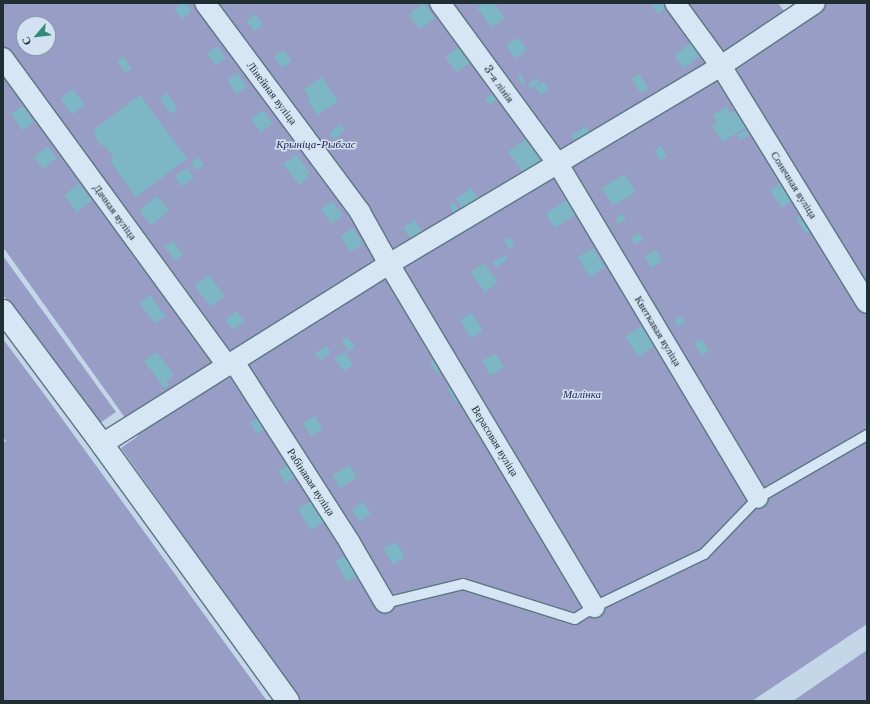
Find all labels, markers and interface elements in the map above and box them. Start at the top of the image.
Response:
north arrow [16,16,56,56]
text: С [18,34,34,48]
street label: Лінейная вуліца [244,59,300,127]
street label: 3-я лінія [481,63,517,105]
park label: Крыніца-Рыбгас [276,137,356,151]
street label: Сонечная вуліца [768,149,820,221]
street label: Дачная вуліца [90,182,140,242]
street label: Кветкавая вуліца [632,294,684,368]
park label: Малінка [563,387,601,401]
street label: Верасовая вуліца [469,403,521,479]
street label: Рабінавая вуліца [284,446,338,518]

